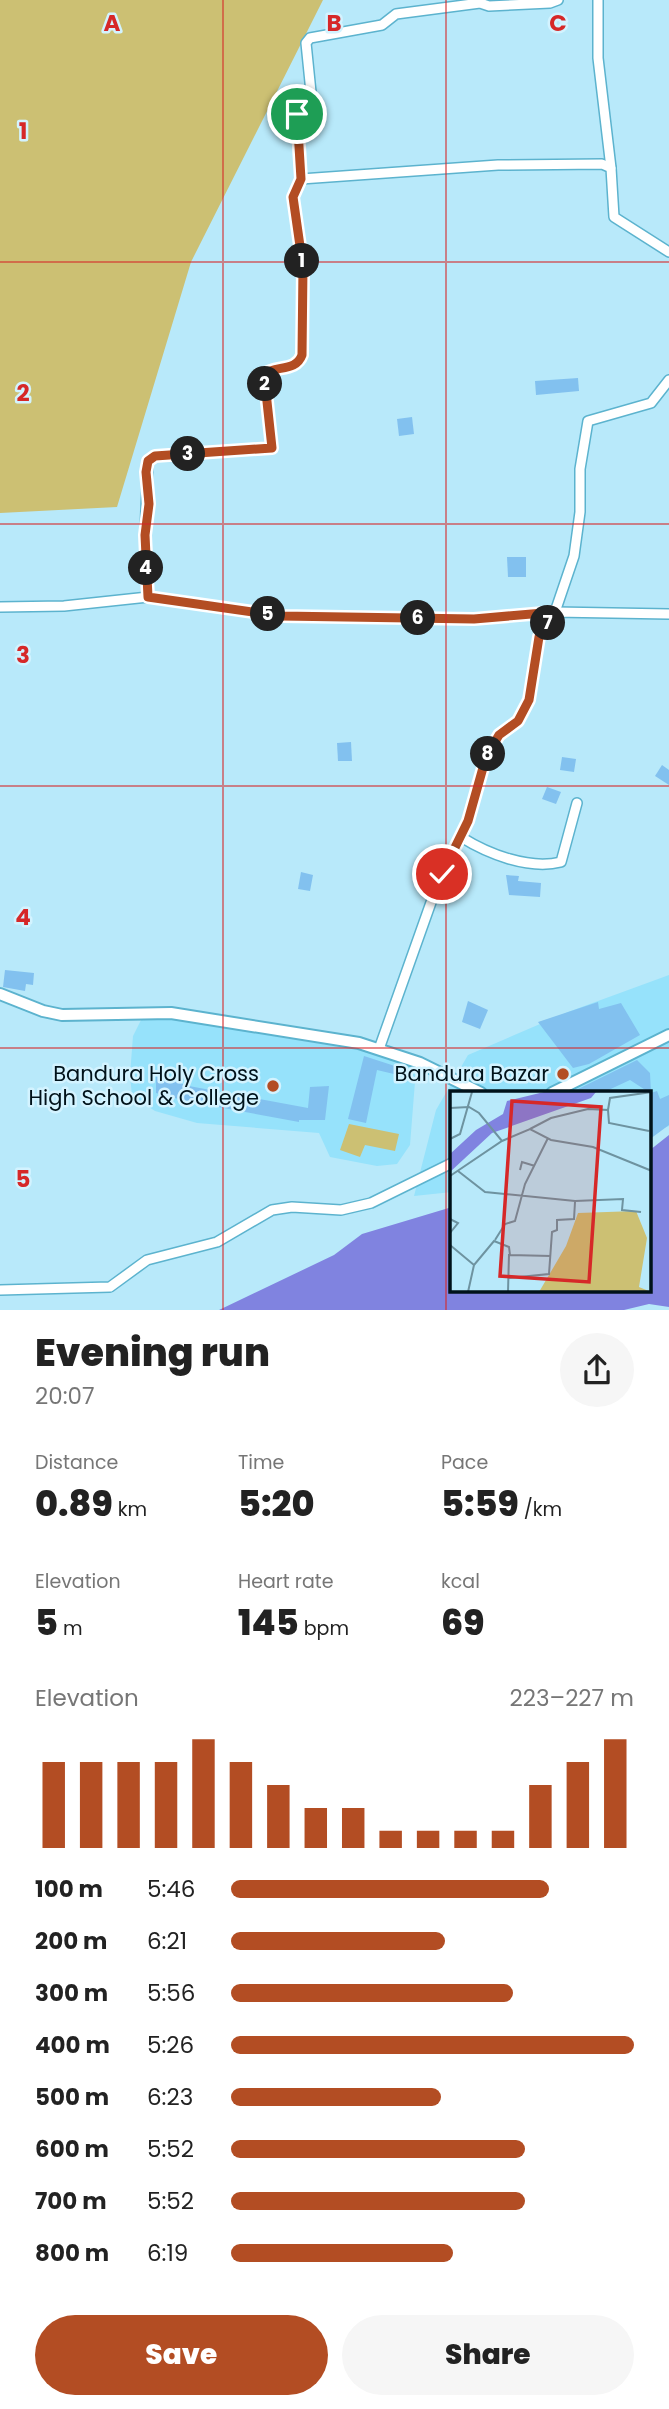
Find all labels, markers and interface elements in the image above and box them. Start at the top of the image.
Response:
text: A [104,7,121,39]
text: B [326,7,342,39]
text: C [549,7,567,39]
pin [267,84,327,144]
icon: arrive [278,95,316,133]
text: 1 [19,115,27,147]
pin: 1 [284,244,320,278]
text: 1 [298,247,305,274]
pin: 2 [247,366,282,402]
text: 2 [259,370,270,397]
text: 2 [16,377,30,409]
pin: 3 [170,436,206,472]
text: 3 [182,440,193,467]
pin: 4 [128,550,164,586]
text: 4 [139,554,152,581]
pin: 5 [250,596,286,632]
text: 5 [261,600,274,627]
pin: 6 [400,600,436,636]
text: 6 [411,604,424,631]
pin: 7 [530,606,566,640]
text: 7 [542,609,553,636]
text: 3 [16,639,30,671]
pin: 8 [470,736,505,772]
text: 8 [481,740,494,767]
pin [412,844,472,904]
icon: check [423,855,461,893]
text: 4 [15,901,31,933]
place label: Bandura Holy Cross High School & College [29,1059,259,1112]
place label: Bandura Bazar [395,1059,549,1088]
marker: Bandura Bazar [555,1066,571,1082]
marker: Bandura Holy Cross High School & College [265,1078,281,1094]
inset map [450,1091,652,1293]
text: 5 [16,1163,30,1195]
text: Evening run [35,1326,270,1379]
button: share [560,1333,634,1407]
text: 20:07 [35,1380,95,1412]
text: Distance [35,1449,118,1476]
text: Time [238,1449,284,1476]
text: Pace [441,1449,488,1476]
text: 0.89 [35,1479,113,1528]
text: 5:20 [238,1479,314,1528]
text: 5:59 [441,1479,519,1528]
text: km [113,1496,147,1523]
text: /km [519,1496,562,1523]
text: Elevation [35,1568,121,1595]
text: Heart rate [238,1568,333,1595]
text: kcal [441,1568,480,1595]
text: 5 [35,1598,58,1647]
text: 145 [238,1598,299,1647]
text: 69 [441,1598,484,1647]
text: m [58,1615,83,1642]
text: bpm [299,1615,349,1642]
text: Elevation [35,1682,139,1714]
text: 223–227 m [510,1682,634,1714]
text: 100 m [35,1873,103,1905]
text: 5:46 [147,1873,195,1905]
text: 200 m [35,1925,107,1957]
text: 6:21 [147,1925,187,1957]
text: 300 m [35,1977,108,2009]
text: 5:56 [147,1977,195,2009]
text: 400 m [35,2029,110,2061]
text: 5:26 [147,2029,194,2061]
text: 500 m [35,2081,109,2113]
text: 6:23 [147,2081,193,2113]
text: 600 m [35,2133,109,2165]
text: 5:52 [147,2133,194,2165]
text: 700 m [35,2185,107,2217]
text: 5:52 [147,2185,194,2217]
text: 800 m [35,2237,109,2269]
text: 6:19 [147,2237,188,2269]
button: Save [35,2315,328,2395]
button: Share [342,2315,634,2395]

